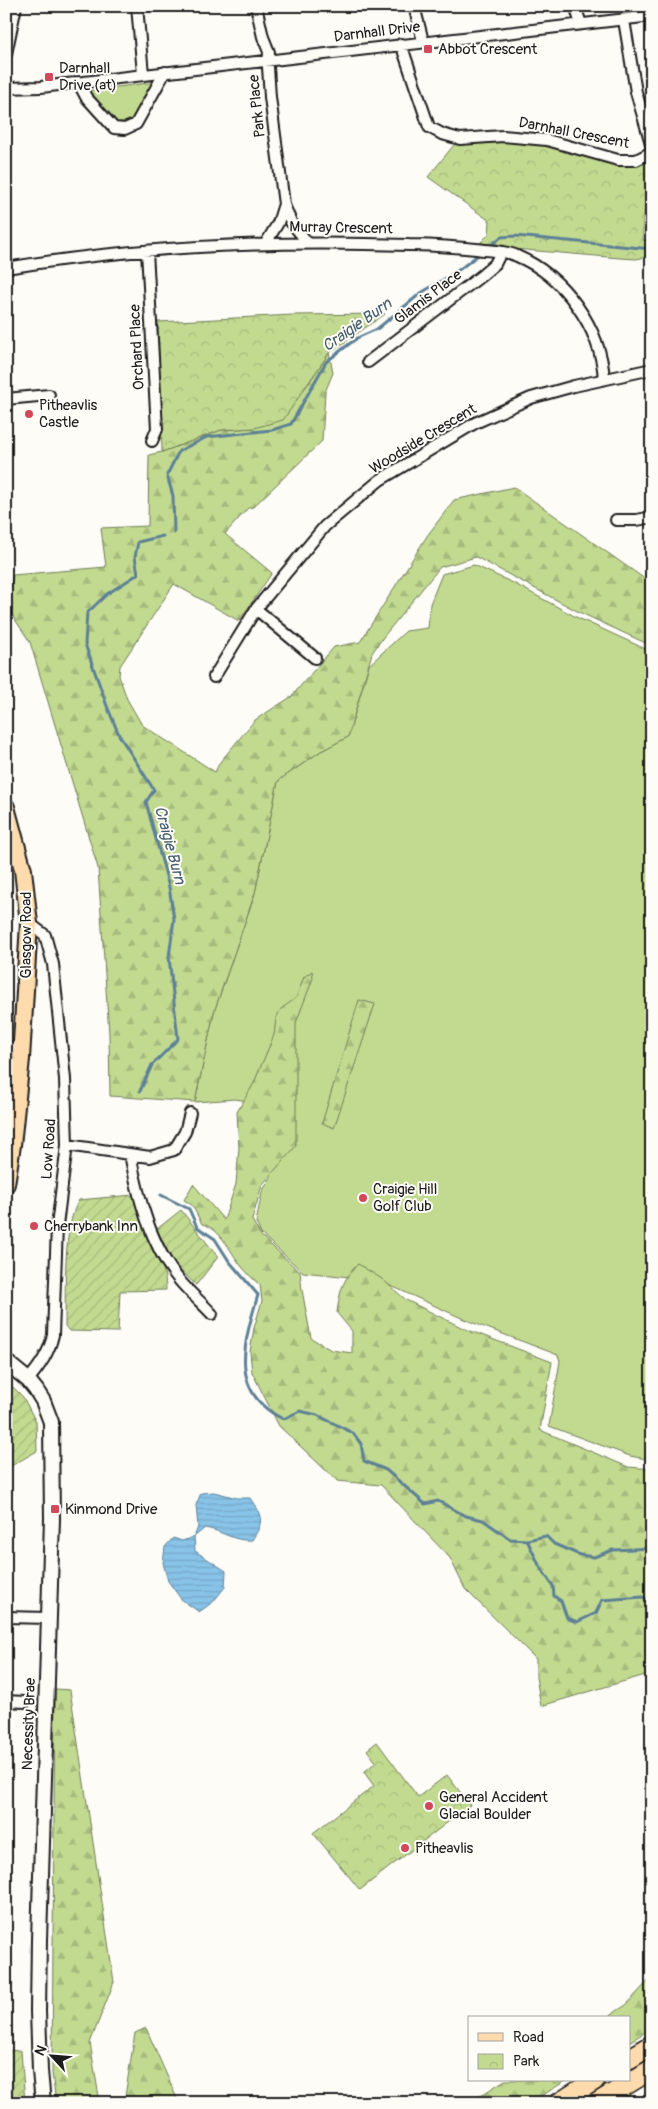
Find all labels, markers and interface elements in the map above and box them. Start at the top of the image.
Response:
street label: Darnhall Drive [333,17,422,47]
place label: Abbot Crescent [438,40,538,59]
marker: Abbot Crescent [422,43,434,55]
place label: Darnhall Drive (at) [59,59,117,95]
marker: Darnhall Drive (at) [43,71,55,83]
street label: Park Place [244,73,270,139]
street label: Darnhall Crescent [517,113,632,153]
street label: Murray Crescent [289,218,394,238]
street label: Glamis Place [390,265,466,329]
water label: Craigie Burn [318,293,396,356]
street label: Orchard Place [125,303,149,390]
place label: Pitheavlis Castle [39,396,97,432]
street label: Woodside Crescent [366,399,481,478]
marker: Pitheavlis Castle [23,408,35,420]
water label: Craigie Burn [150,804,190,887]
street label: Glasgow Road [17,892,36,978]
street label: Low Road [37,1118,61,1180]
place label: Craigie Hill Golf Club [373,1180,437,1216]
marker: Craigie Hill Golf Club [357,1192,369,1204]
place label: Cherrybank Inn [44,1217,138,1236]
marker: Cherrybank Inn [28,1220,40,1232]
place label: Kinmond Drive [65,1500,158,1519]
marker: Kinmond Drive [49,1503,61,1515]
street label: Necessity Brae [18,1677,40,1771]
place label: General Accident Glacial Boulder [439,1788,549,1824]
marker: General Accident Glacial Boulder [423,1800,435,1812]
place label: Pitheavlis [415,1839,473,1858]
marker: Pitheavlis [399,1842,411,1854]
legend [468,2016,630,2082]
text: Road [513,2028,544,2047]
north arrow [28,2032,78,2082]
text: N [31,2043,50,2059]
text: Park [513,2052,540,2071]

